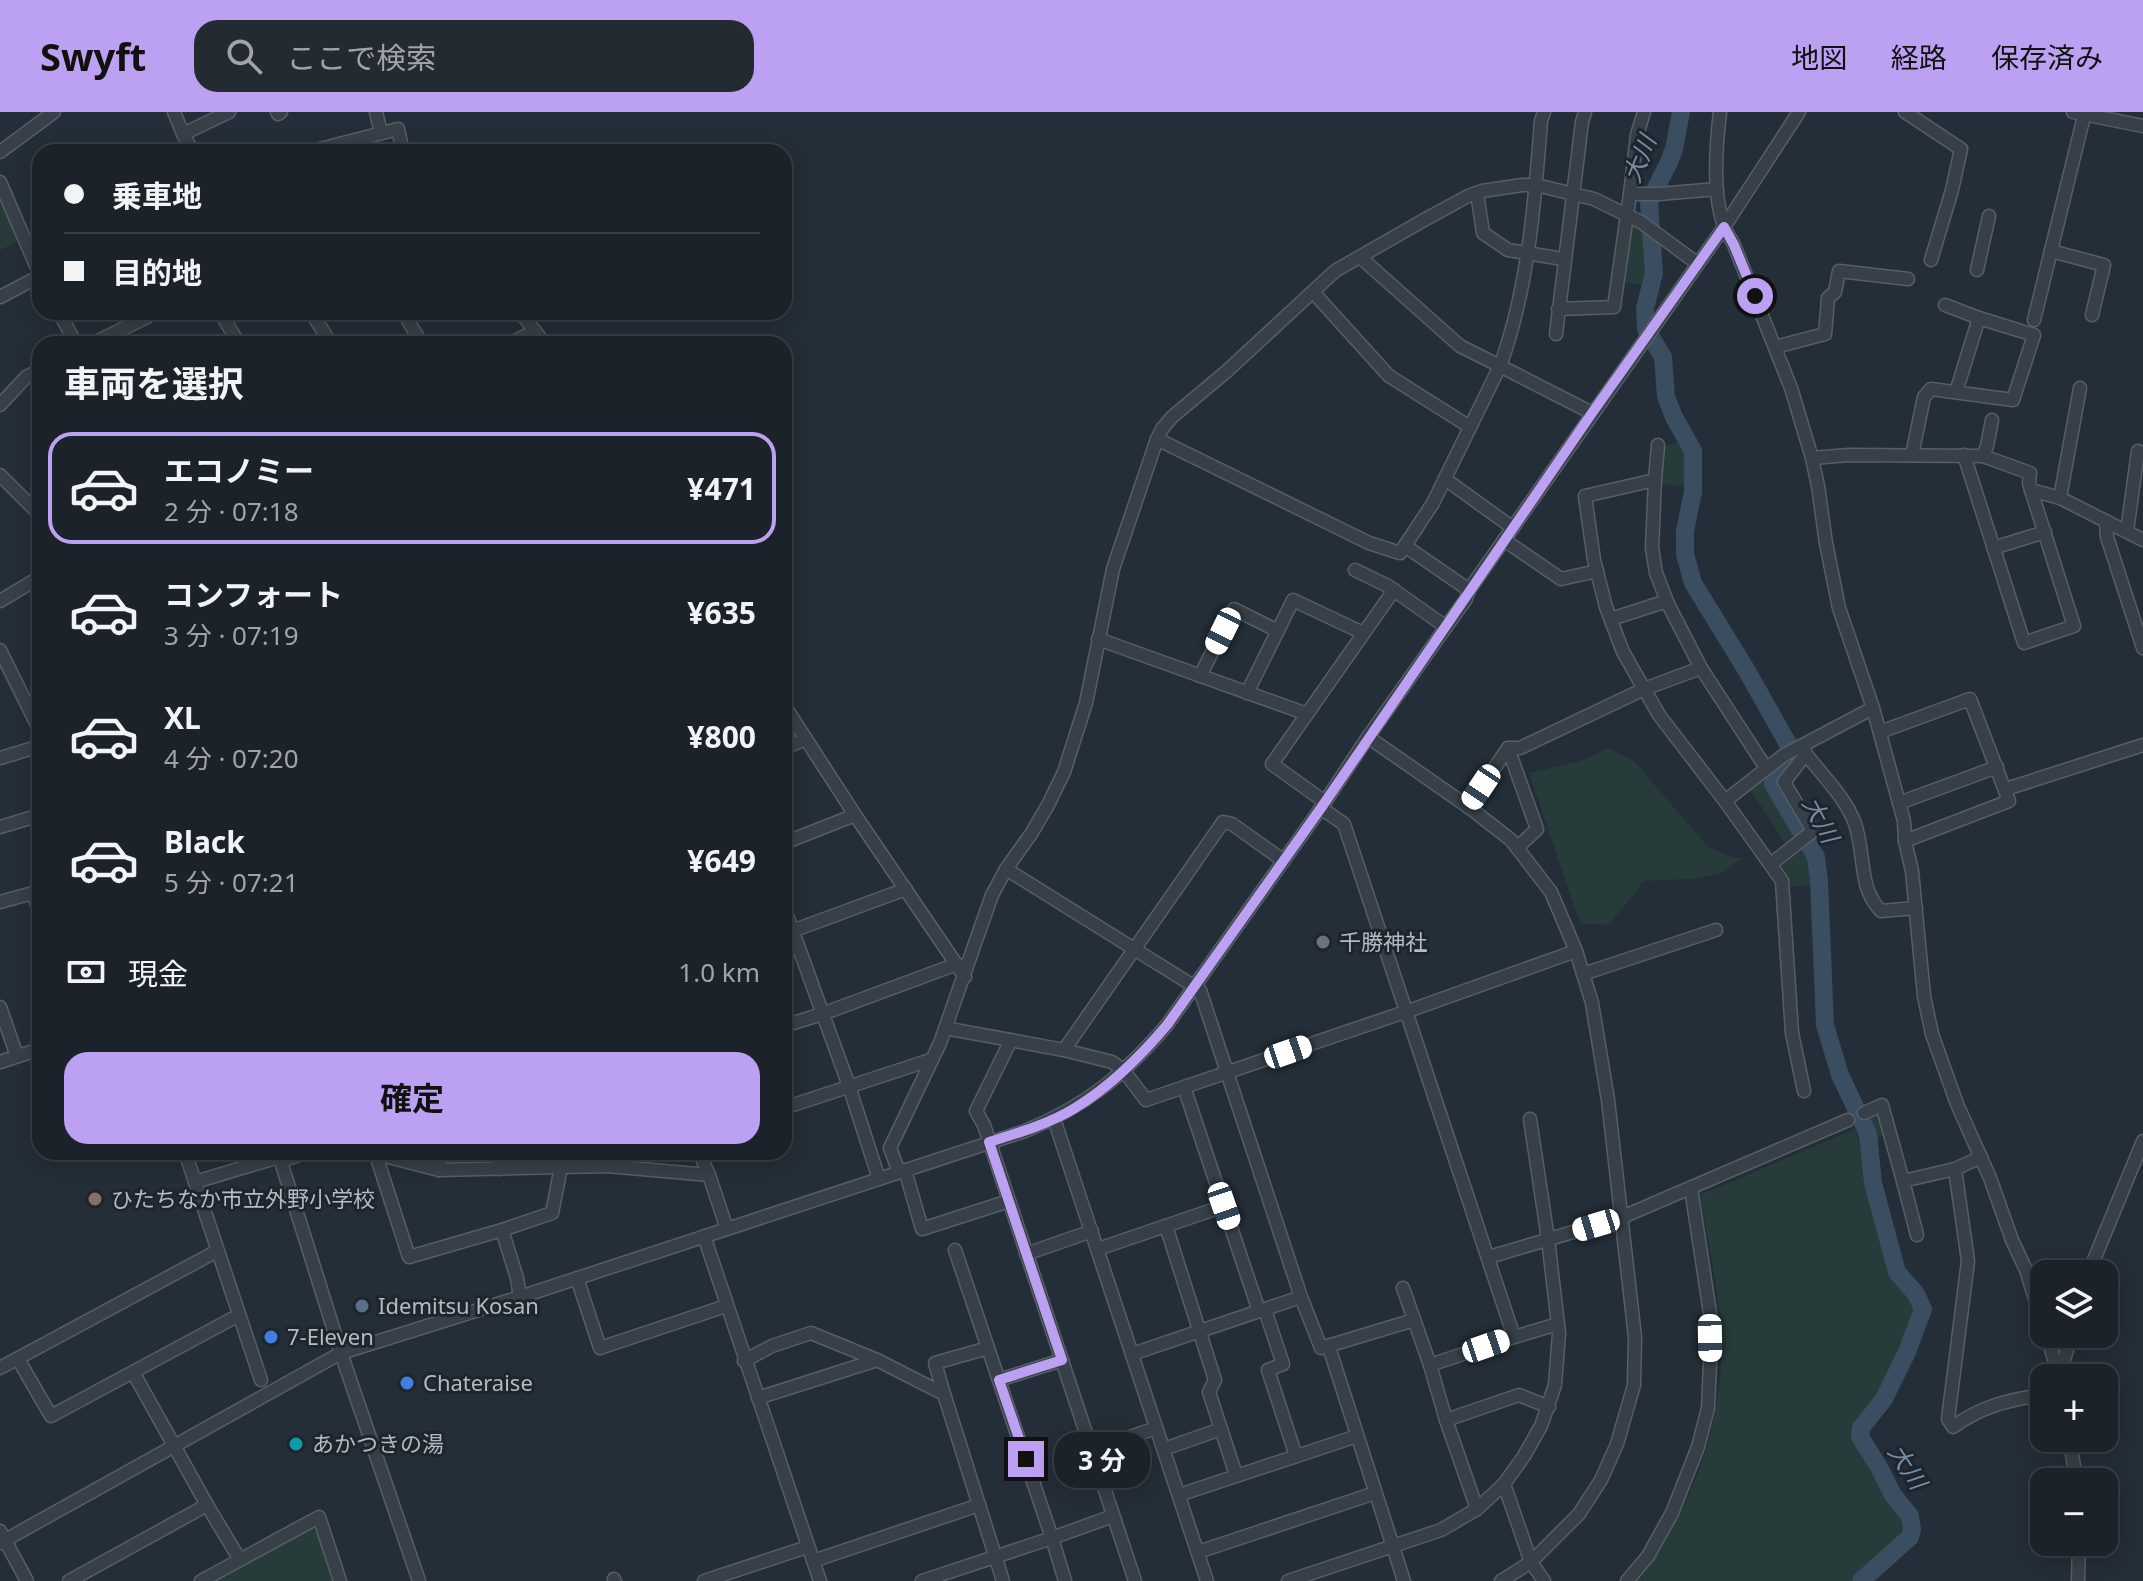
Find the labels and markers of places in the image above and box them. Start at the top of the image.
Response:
place label: 千勝神社 [1339,926,1427,956]
marker: 千勝神社 [1314,933,1332,951]
place label: ひたちなか市立外野小学校 [111,1183,375,1213]
marker: ひたちなか市立外野小学校 [86,1190,104,1208]
place label: Idemitsu Kosan [378,1290,539,1320]
marker: Idemitsu Kosan [353,1297,371,1315]
place label: 7-Eleven [287,1321,374,1351]
marker: 7-Eleven [262,1328,280,1346]
place label: Chateraise [423,1367,533,1397]
marker: Chateraise [398,1374,416,1392]
place label: あかつきの湯 [312,1428,444,1458]
marker: あかつきの湯 [287,1435,305,1453]

